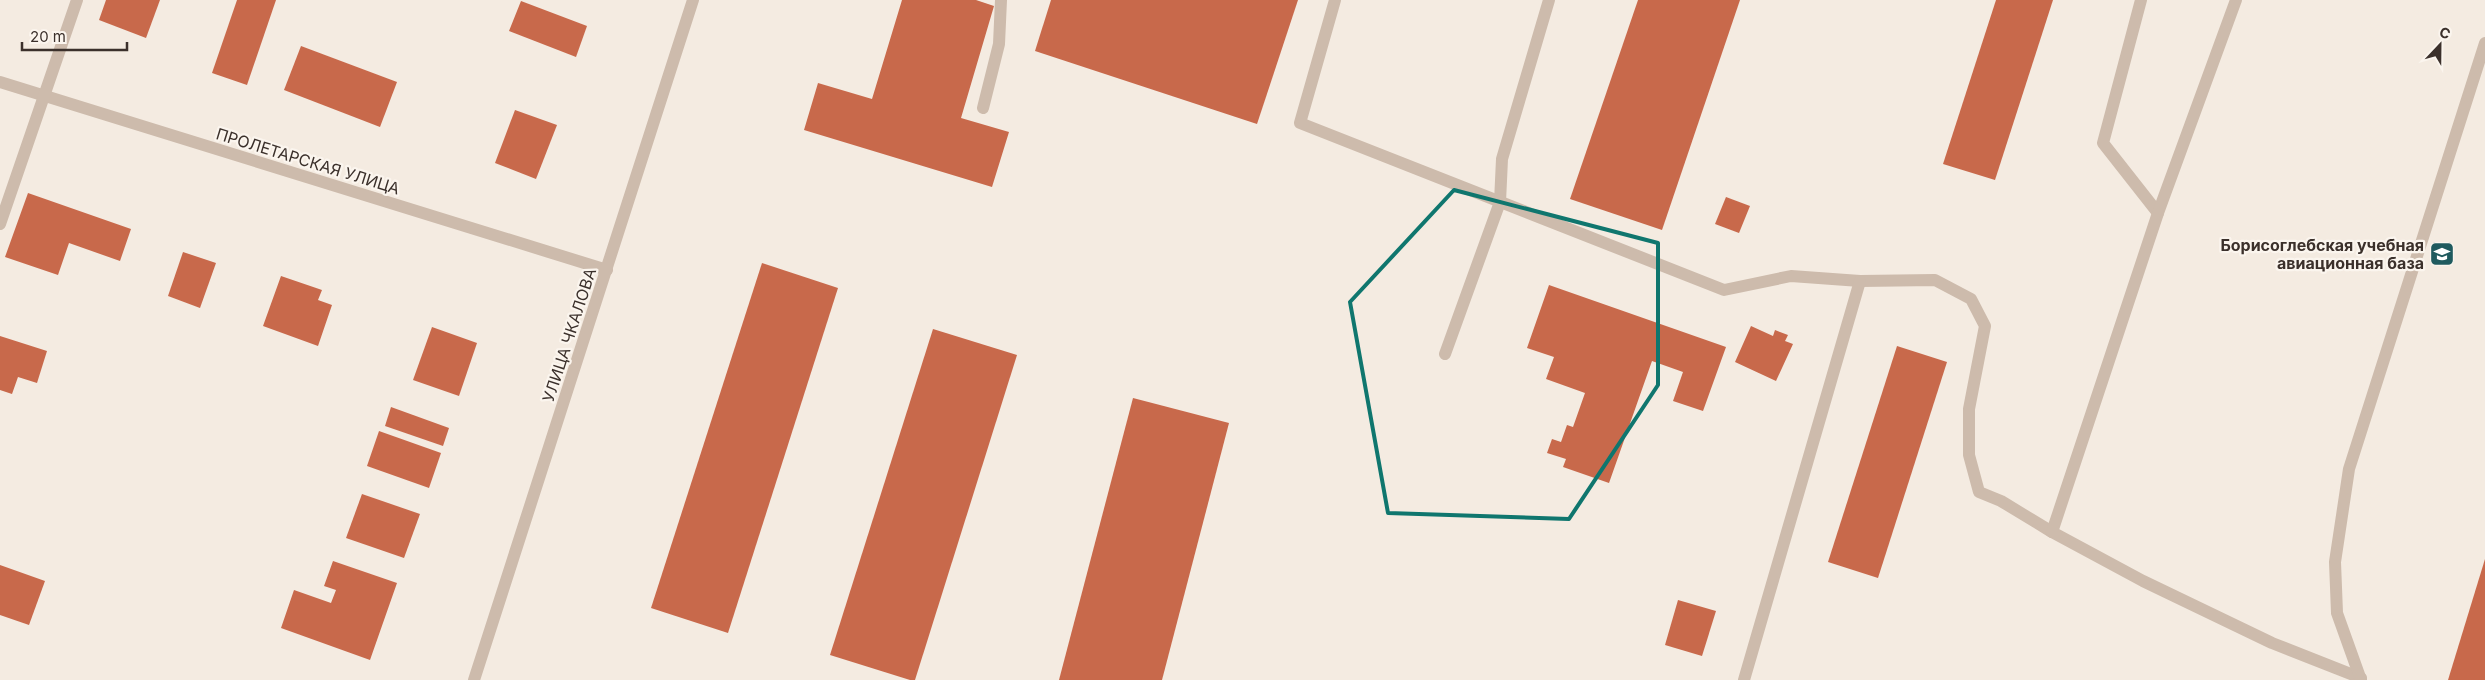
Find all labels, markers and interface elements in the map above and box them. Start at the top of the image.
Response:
scale bar [22,20,128,52]
north arrow [2415,20,2465,70]
text: С [2437,23,2453,42]
text: 20 m [30,27,66,46]
street label: ПРОЛЕТАРСКАЯ УЛИЦА [214,124,402,198]
place label: Борисоглебская учебная авиационная база [2220,235,2424,273]
school or university icon: Борисоглебская учебная авиационная база [2429,241,2455,267]
street label: УЛИЦА ЧКАЛОВА [538,265,600,405]

